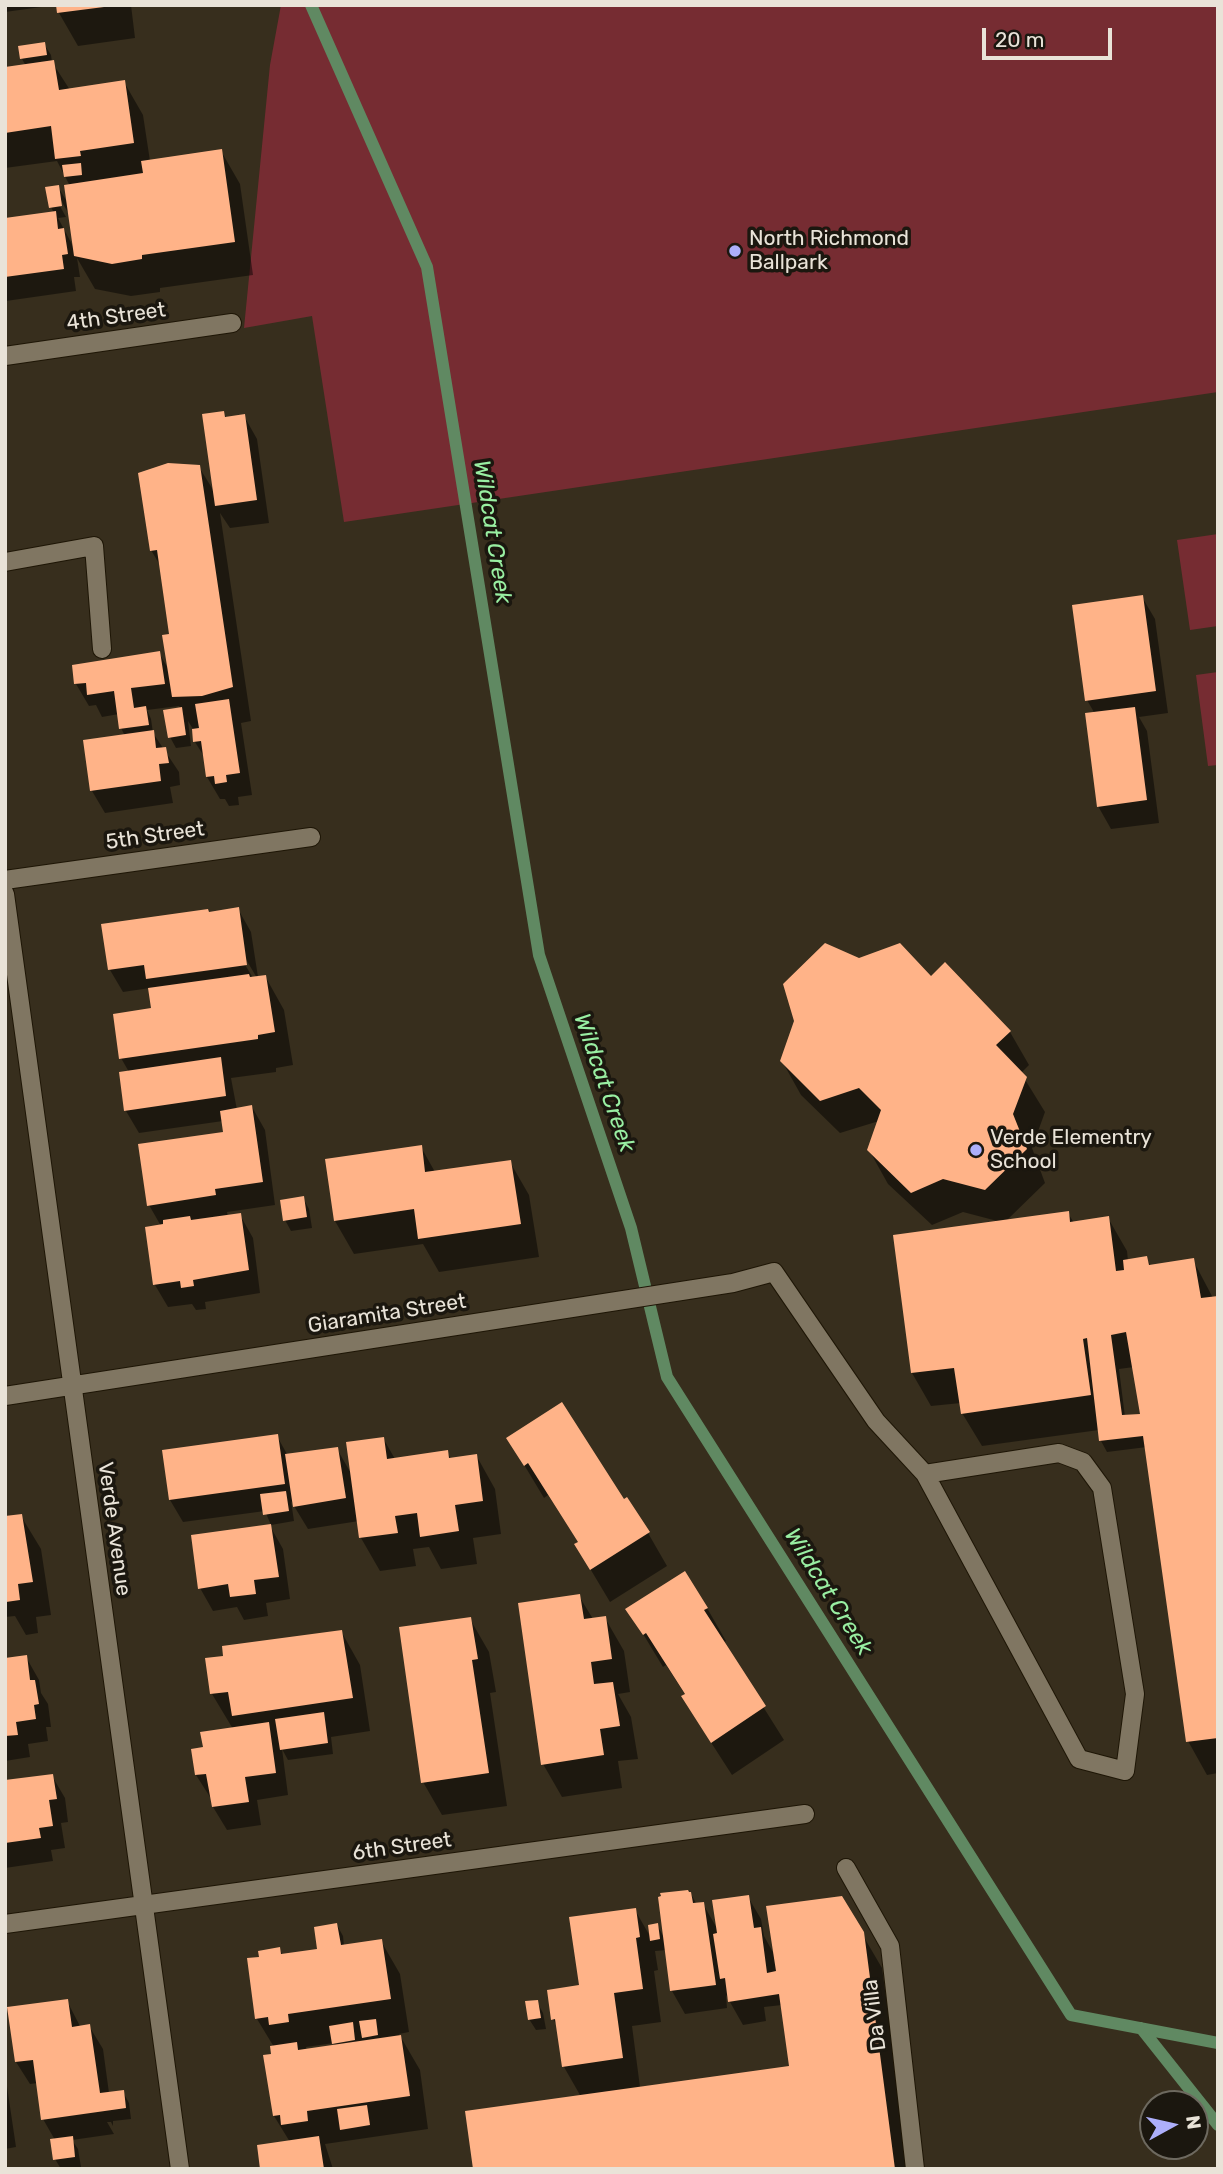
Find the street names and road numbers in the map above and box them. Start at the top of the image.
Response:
street label: 4th Street [65,298,167,336]
street label: 5th Street [104,817,206,855]
street label: Giaramita Street [306,1289,468,1339]
street label: Verde Avenue [92,1460,136,1598]
street label: 6th Street [351,1828,453,1866]
street label: Da Villa [858,1978,892,2052]

